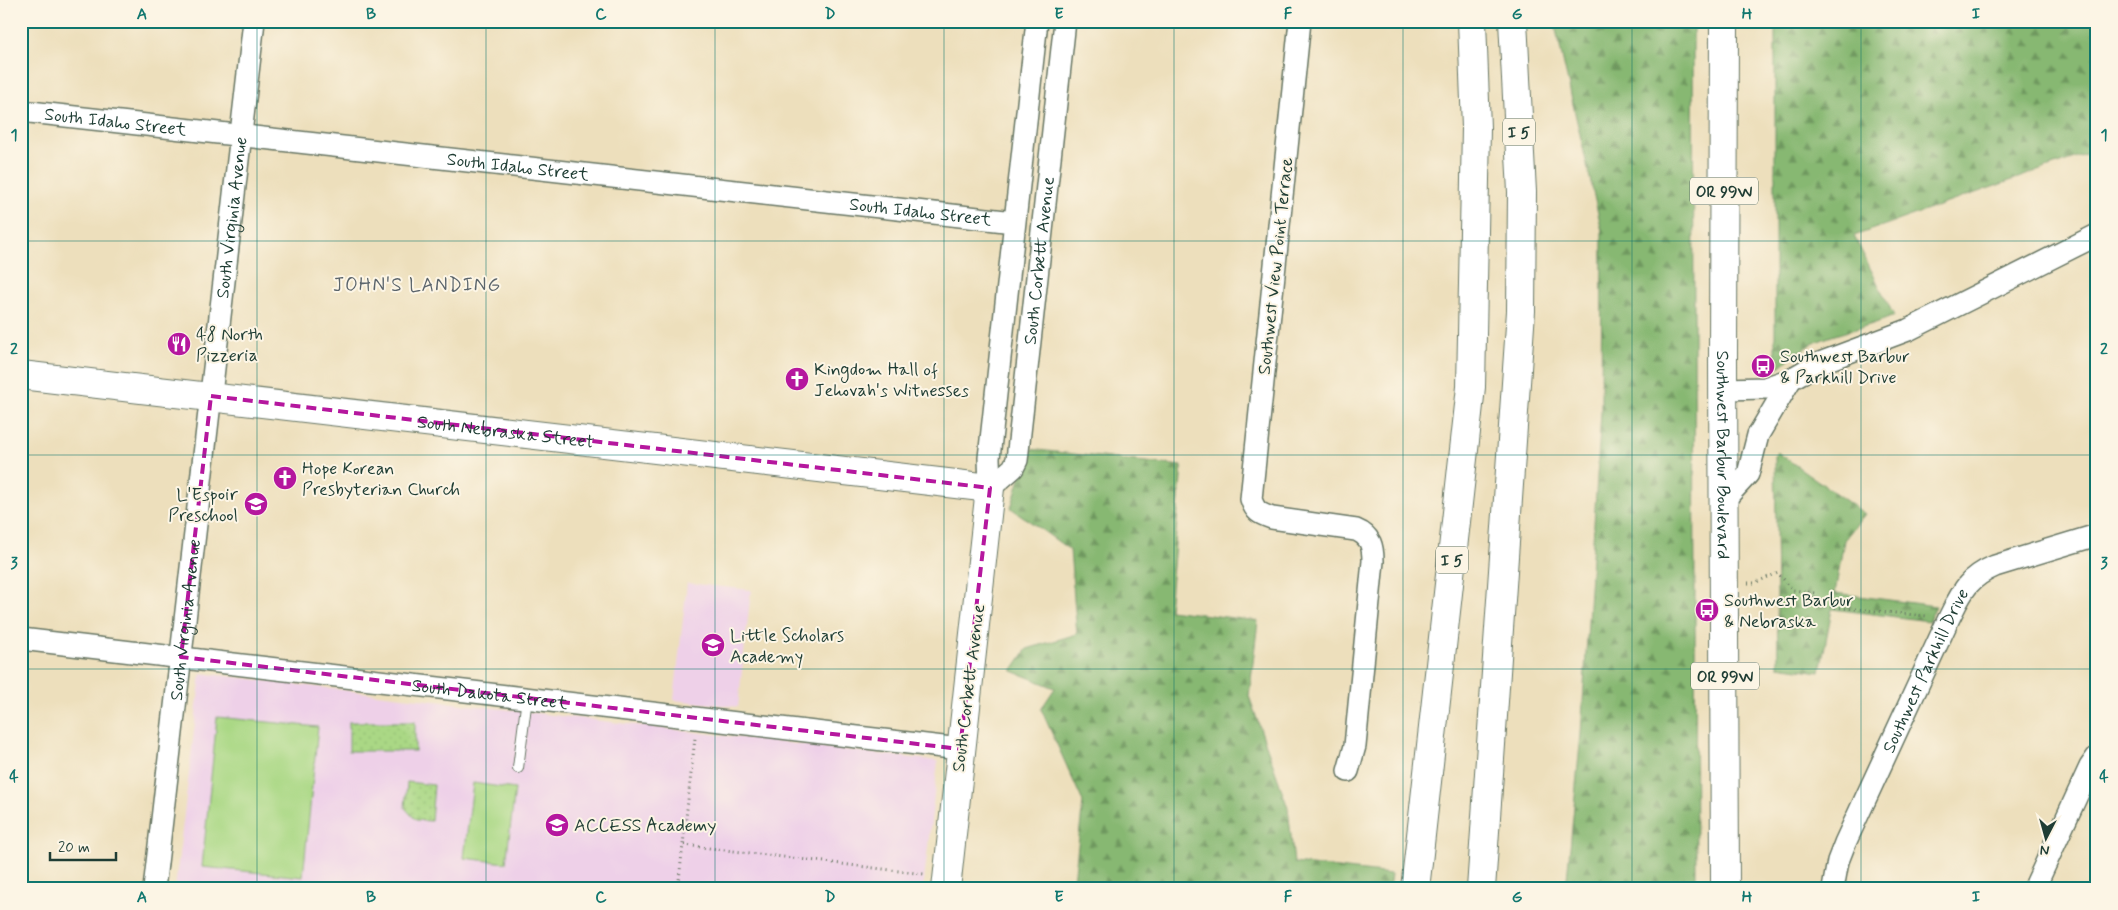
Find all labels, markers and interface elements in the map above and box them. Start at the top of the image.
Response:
text: A [137,4,147,25]
text: B [366,4,376,25]
text: C [595,4,607,25]
text: D [824,4,836,25]
text: E [1054,4,1064,25]
text: F [1284,4,1293,25]
text: G [1512,4,1523,25]
text: H [1742,4,1753,25]
text: I [1972,4,1981,25]
street label: South Idaho Street [43,103,188,142]
road number: I 5 [1503,118,1535,146]
text: 1 [10,125,18,146]
text: 1 [2100,125,2108,146]
street label: South Virginia Avenue [211,135,254,300]
street label: South Idaho Street [445,148,591,187]
street label: Southwest View Point Terrace [1253,156,1299,376]
street label: South Corbett Avenue [1019,175,1061,346]
road number: OR 99W [1690,178,1758,205]
street label: South Idaho Street [848,193,993,232]
district label: JOHN'S LANDING [333,273,501,298]
place label: 48 North Pizzeria [196,323,263,368]
restaurant icon: 48 North Pizzeria [166,331,192,357]
text: 2 [10,339,18,360]
text: 2 [2100,339,2108,360]
place label: Southwest Barbur & Parkhill Drive [1780,345,1910,390]
street label: Southwest Barbur Boulevard [1710,351,1735,559]
bus stop icon: Southwest Barbur & Parkhill Drive [1750,353,1776,379]
place label: Kingdom Hall of Jehovah's Witnesses [814,358,969,403]
church icon: Kingdom Hall of Jehovah's Witnesses [784,366,810,392]
street label: South Nebraska Street [416,410,595,455]
place label: Hope Korean Presbyterian Church [302,457,460,502]
church icon: Hope Korean Presbyterian Church [272,465,298,491]
place label: L'Espoir Preschool [168,483,239,528]
school or university icon: L'Espoir Preschool [243,491,269,517]
street label: South Virginia Avenue [165,538,207,702]
road number: I 5 [1436,546,1468,574]
text: 3 [10,553,18,574]
text: 3 [2100,553,2108,574]
street label: Southwest Parkhill Drive [1877,584,1975,757]
place label: Southwest Barbur & Nebraska [1724,589,1854,634]
bus stop icon: Southwest Barbur & Nebraska [1694,597,1720,623]
street label: South Corbett Avenue [947,603,991,773]
place label: Little Scholars Academy [730,624,844,669]
school or university icon: Little Scholars Academy [700,632,726,658]
road number: OR 99W [1691,662,1759,689]
street label: South Dakota Street [410,674,569,716]
text: 4 [9,766,19,787]
text: 4 [2099,766,2109,787]
school or university icon: ACCESS Academy [544,812,570,838]
north arrow [2020,812,2070,862]
place label: ACCESS Academy [574,814,716,838]
scale bar [50,830,116,862]
text: 20 m [58,838,90,858]
text: N [2039,840,2050,859]
text: A [137,887,147,908]
text: B [366,887,376,908]
text: C [595,887,607,908]
text: D [824,887,836,908]
text: E [1054,887,1064,908]
text: F [1284,887,1293,908]
text: G [1512,887,1523,908]
text: H [1742,887,1753,908]
text: I [1972,887,1981,908]

